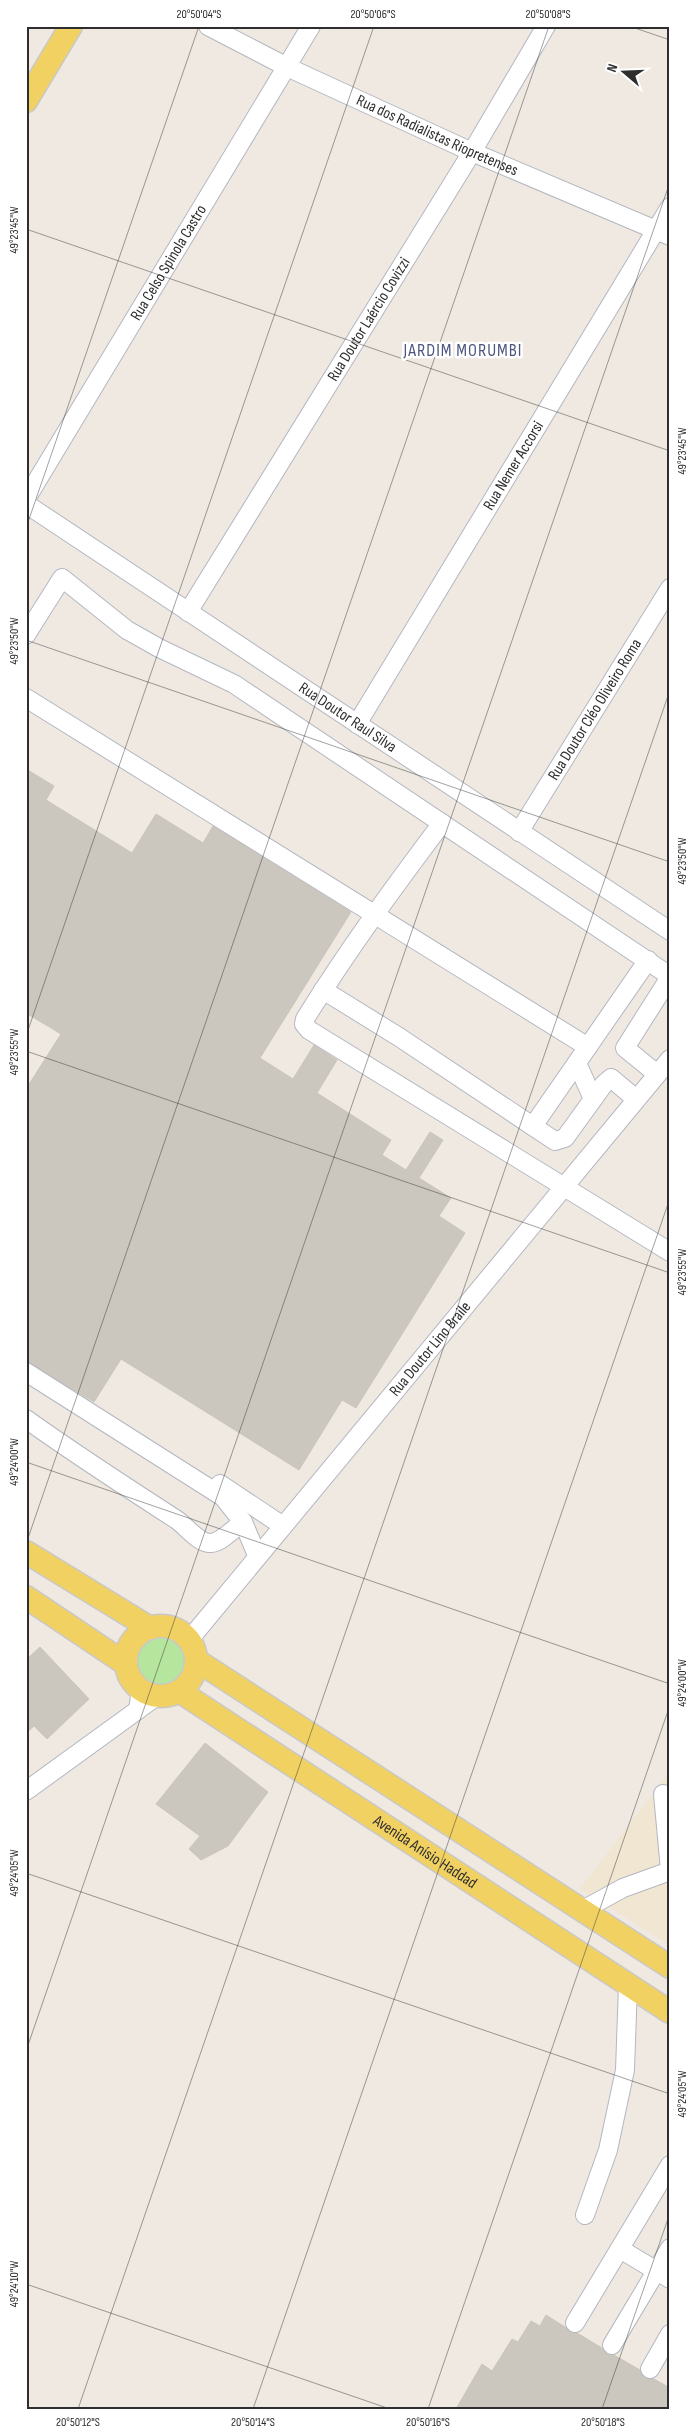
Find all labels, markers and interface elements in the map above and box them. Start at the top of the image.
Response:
text: 20°50'04"S [177,7,221,22]
text: 20°50'06"S [350,7,396,22]
text: 20°50'08"S [525,7,571,22]
north arrow [598,48,648,98]
text: N [603,62,621,74]
street label: Rua dos Radialistas Riopretenses [353,91,521,180]
street label: Rua Celso Spinola Castro [126,201,211,324]
text: 49°23'45"W [7,206,22,253]
street label: Rua Doutor Laércio Covizzi [323,254,414,385]
district label: JARDIM MORUMBI [403,340,522,361]
street label: Rua Nemer Accorsi [479,418,548,514]
text: 49°23'45"W [675,427,690,474]
text: 49°23'50"W [7,617,22,665]
street label: Rua Doutor Cléo Oliveiro Roma [544,635,646,784]
street label: Rua Doutor Raul Silva [295,678,400,756]
text: 49°23'50"W [675,837,690,885]
text: 49°23'55"W [7,1028,22,1075]
text: 49°23'55"W [675,1248,690,1295]
street label: Rua Doutor Lino Braile [385,1297,475,1400]
text: 49°24'00"W [7,1438,22,1486]
text: 49°24'00"W [675,1659,690,1707]
street label: Avenida Anísio Haddad [369,1811,480,1893]
text: 49°24'05"W [7,1849,22,1897]
text: 49°24'05"W [675,2070,690,2118]
text: 49°24'10"W [7,2261,22,2307]
text: 20°50'12"S [56,2415,100,2430]
text: 20°50'14"S [231,2415,275,2430]
text: 20°50'16"S [406,2415,450,2430]
text: 20°50'18"S [581,2415,625,2430]

